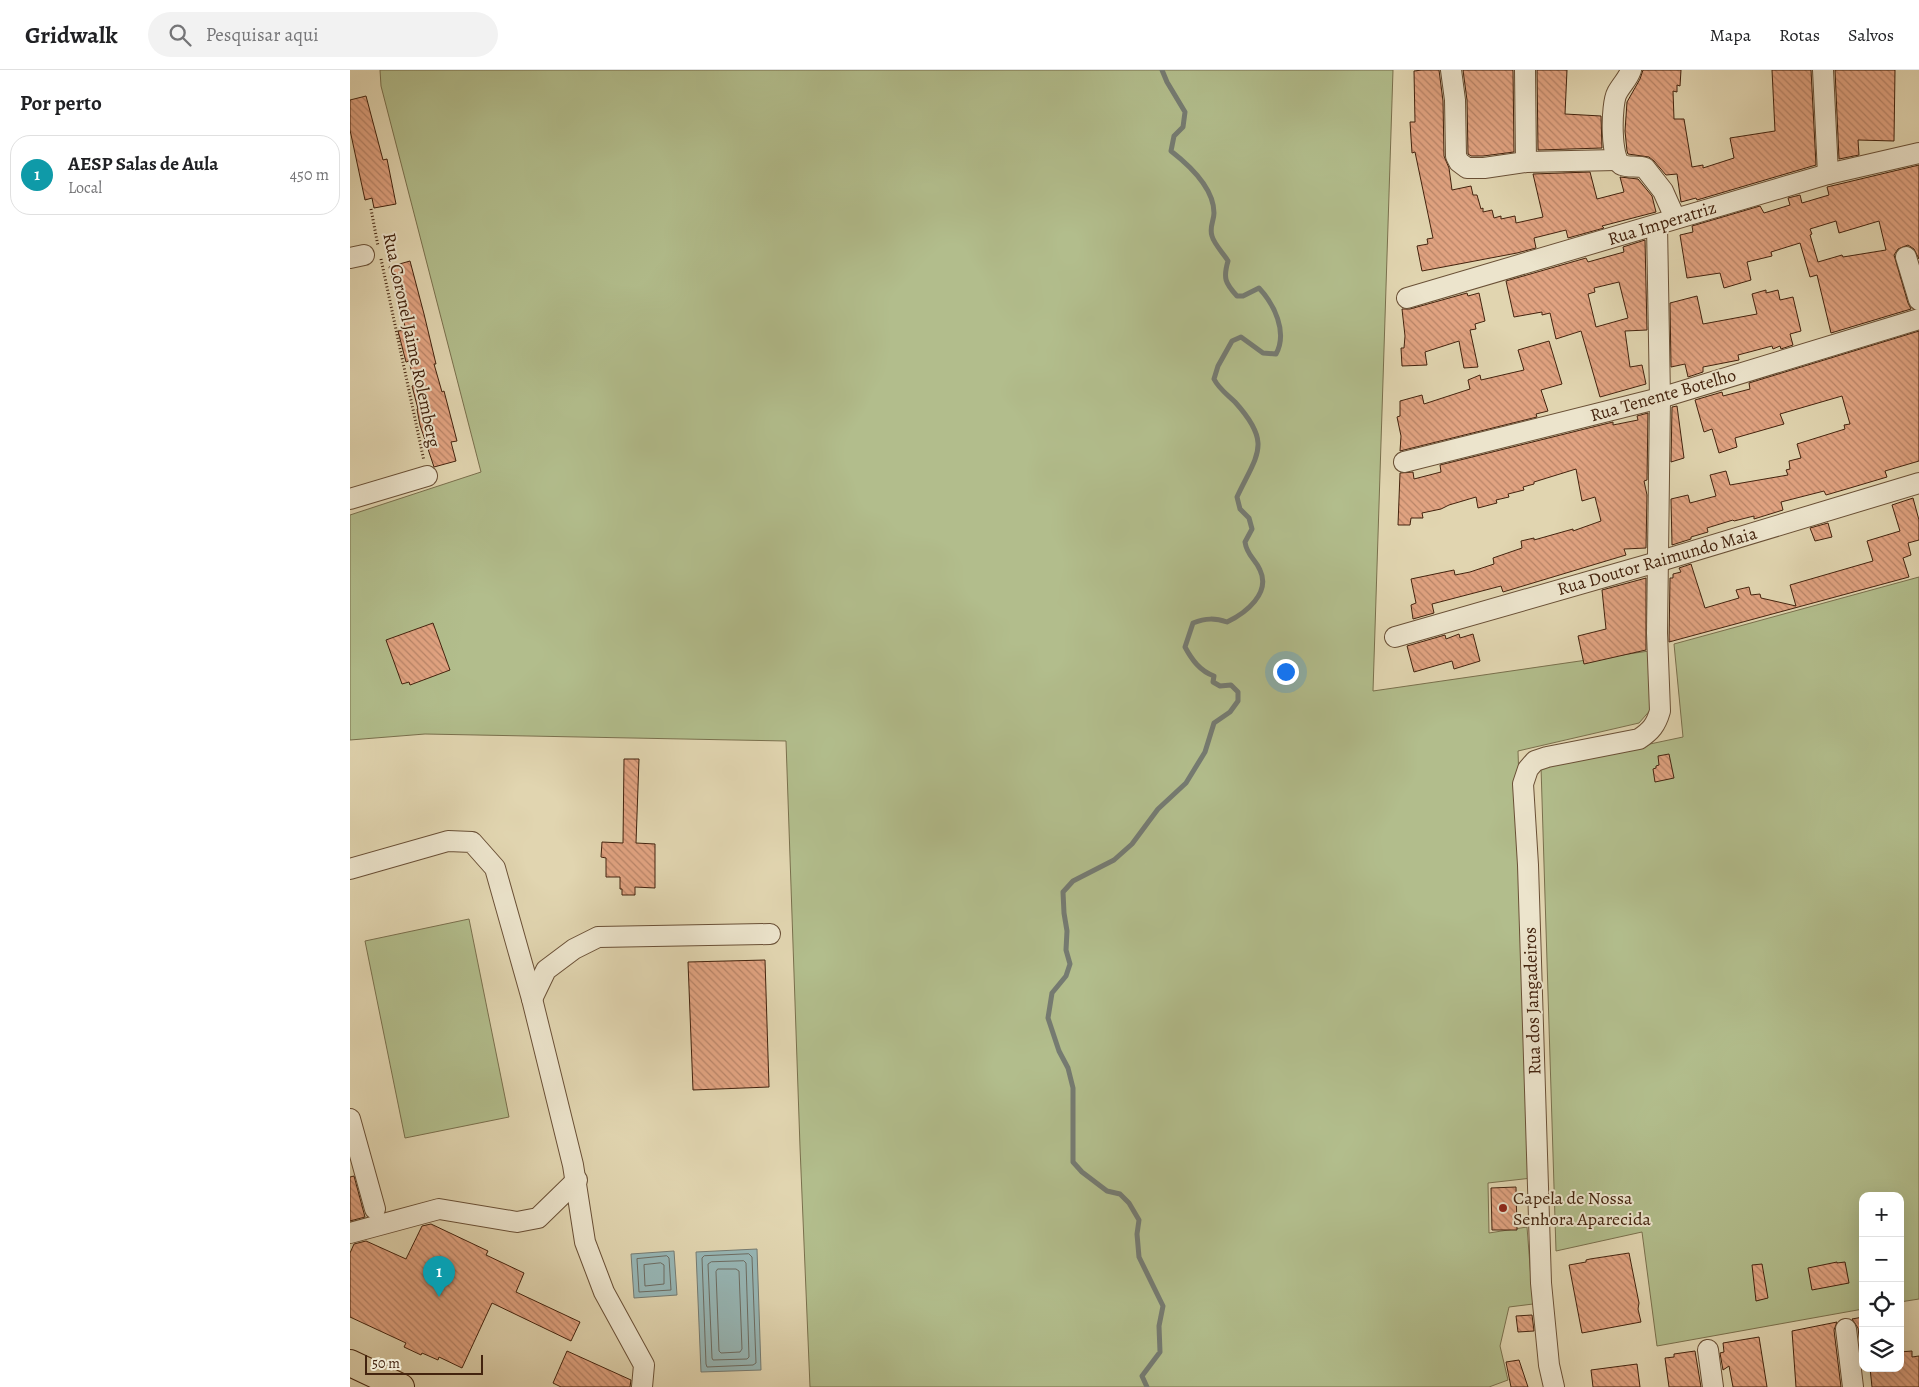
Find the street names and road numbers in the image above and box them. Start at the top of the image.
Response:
street label: Rua Imperatriz [1605,195,1719,251]
street label: Rua Coronel Jaime Rolemberg [377,230,447,450]
street label: Rua Tenente Botelho [1587,363,1739,427]
street label: Rua Doutor Raimundo Maia [1554,521,1760,601]
street label: Rua dos Jangadeiros [1517,927,1547,1075]

